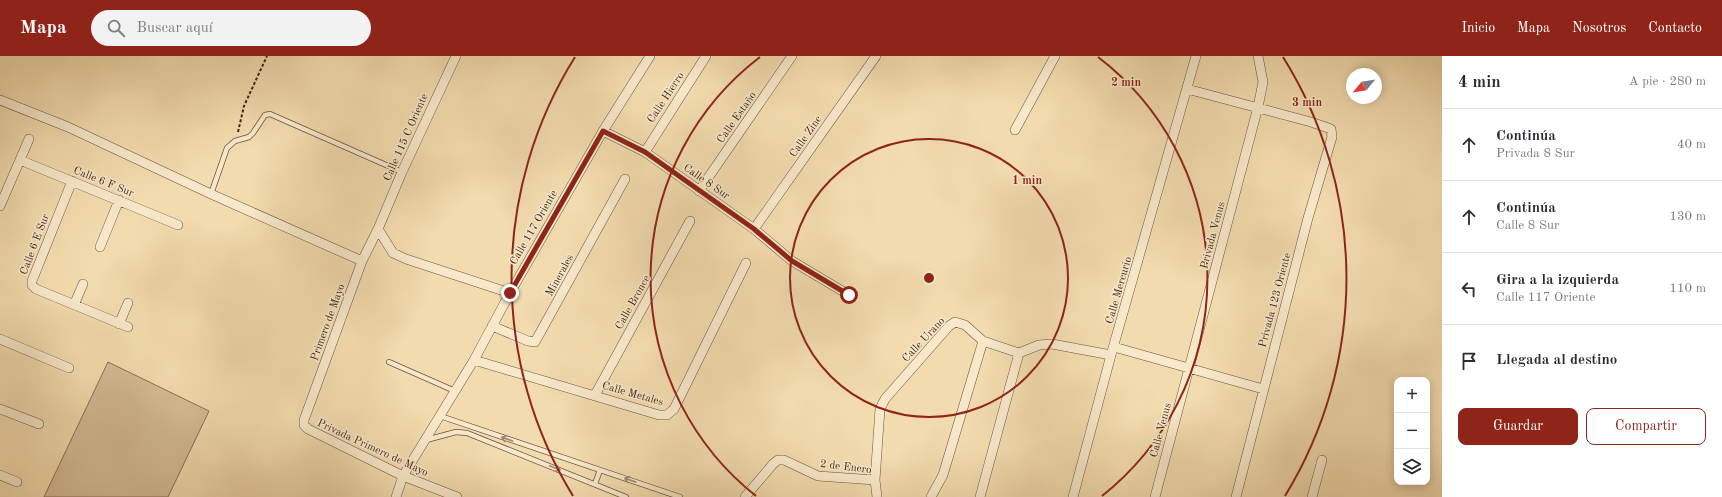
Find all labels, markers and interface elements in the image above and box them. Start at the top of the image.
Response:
search box [91,10,371,46]
icon: search [105,17,127,39]
text: Mapa [20,19,67,38]
text: Buscar aquí [137,21,213,36]
text: Inicio [1461,21,1495,35]
text: Mapa [1517,21,1550,35]
text: Nosotros [1572,21,1626,35]
text: Contacto [1648,21,1702,35]
north arrow [1346,68,1382,104]
street label: Calle Hierro [646,70,687,125]
text: 4 min [1458,74,1501,91]
text: A pie · 280 m [1629,75,1706,88]
text: 2 min [1111,77,1141,89]
street label: Calle Estaño [716,90,759,146]
street label: Calle 115 C Oriente [382,92,431,183]
text: 3 min [1292,97,1322,109]
street label: Calle Zinc [788,114,825,160]
text: Continúa [1496,129,1556,144]
icon: ahead [1458,134,1480,156]
text: 40 m [1677,138,1706,151]
text: Privada 8 Sur [1496,147,1575,160]
street label: Calle 8 Sur [681,162,732,202]
street label: Calle 6 F Sur [72,165,136,200]
text: 1 min [1012,175,1042,187]
street label: Calle 117 Oriente [508,189,560,267]
street label: Privada Venus [1199,200,1228,270]
text: Continúa [1496,201,1556,216]
icon: ahead [1458,206,1480,228]
text: 130 m [1669,210,1706,223]
street label: Calle 6 E Sur [19,212,52,276]
text: Calle 8 Sur [1496,219,1559,232]
street label: Privada 123 Oriente [1258,252,1293,349]
street label: Minerales [544,253,576,298]
street label: Calle Mercurio [1105,256,1134,325]
centre of rings [922,271,936,285]
text: Gira a la izquierda [1496,273,1619,288]
street label: Calle Bronce [614,274,653,332]
icon: left [1458,278,1480,300]
text: 110 m [1669,282,1706,295]
street label: Primero de Mayo [309,283,347,362]
route end [501,284,519,302]
route start [840,286,858,304]
text: Calle 117 Oriente [1496,291,1596,304]
street label: Calle Urano [901,315,947,365]
icon: arrive [1458,350,1480,372]
text: Llegada al destino [1496,353,1617,368]
map controls [1394,377,1430,485]
button: + [1394,377,1430,413]
street label: Calle Metales [601,380,665,409]
street label: Calle Venus [1149,402,1174,459]
button: Guardar [1458,408,1578,445]
button: Compartir [1586,408,1706,445]
button: − [1394,413,1430,449]
street label: Privada Primero de Mayo [315,418,430,479]
one-way arrow [501,434,513,442]
button: layers [1394,449,1430,485]
street label: 2 de Enero [819,459,872,476]
one-way arrow [548,465,560,473]
one-way arrow [623,476,636,483]

